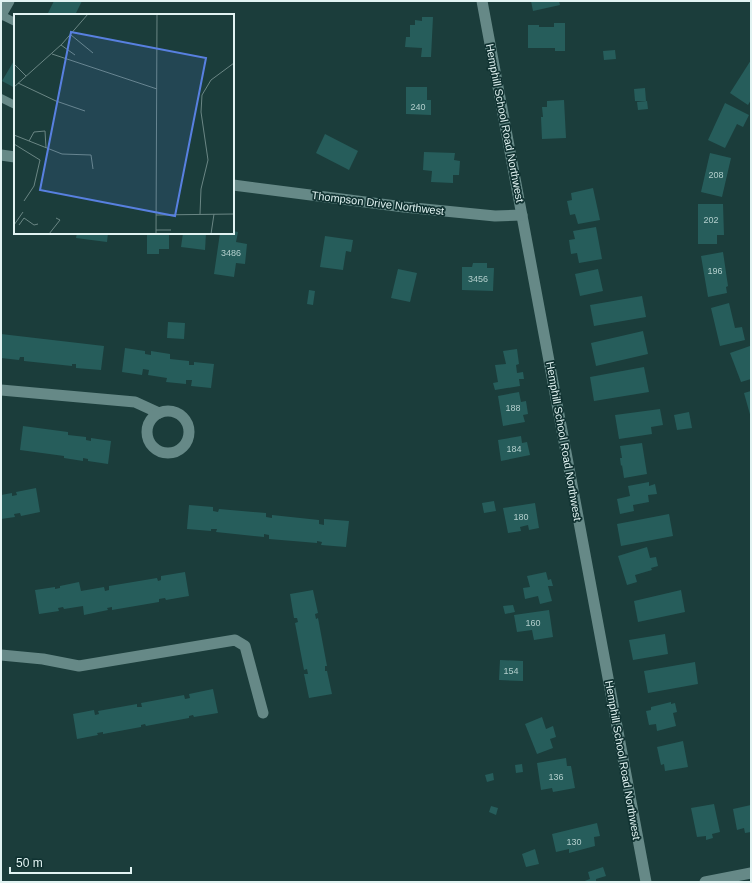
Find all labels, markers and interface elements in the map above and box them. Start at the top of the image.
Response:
inset map [14,14,234,234]
street label: Hemphill School Road Northwest [484,43,526,203]
house number: 240 [410,102,426,112]
house number: 208 [708,170,724,180]
street label: Thompson Drive Northwest [311,189,445,217]
house number: 202 [703,215,719,225]
house number: 3486 [221,248,241,258]
house number: 196 [707,266,723,276]
house number: 3456 [468,274,488,284]
street label: Hemphill School Road Northwest [544,360,584,522]
house number: 188 [505,403,521,413]
house number: 184 [506,444,522,454]
house number: 180 [513,512,529,522]
house number: 160 [525,618,541,628]
house number: 154 [503,666,519,676]
street label: Hemphill School Road Northwest [603,679,643,841]
house number: 136 [548,772,564,782]
house number: 130 [566,837,582,847]
scale bar [10,849,131,875]
text: 50 m [16,856,43,870]

